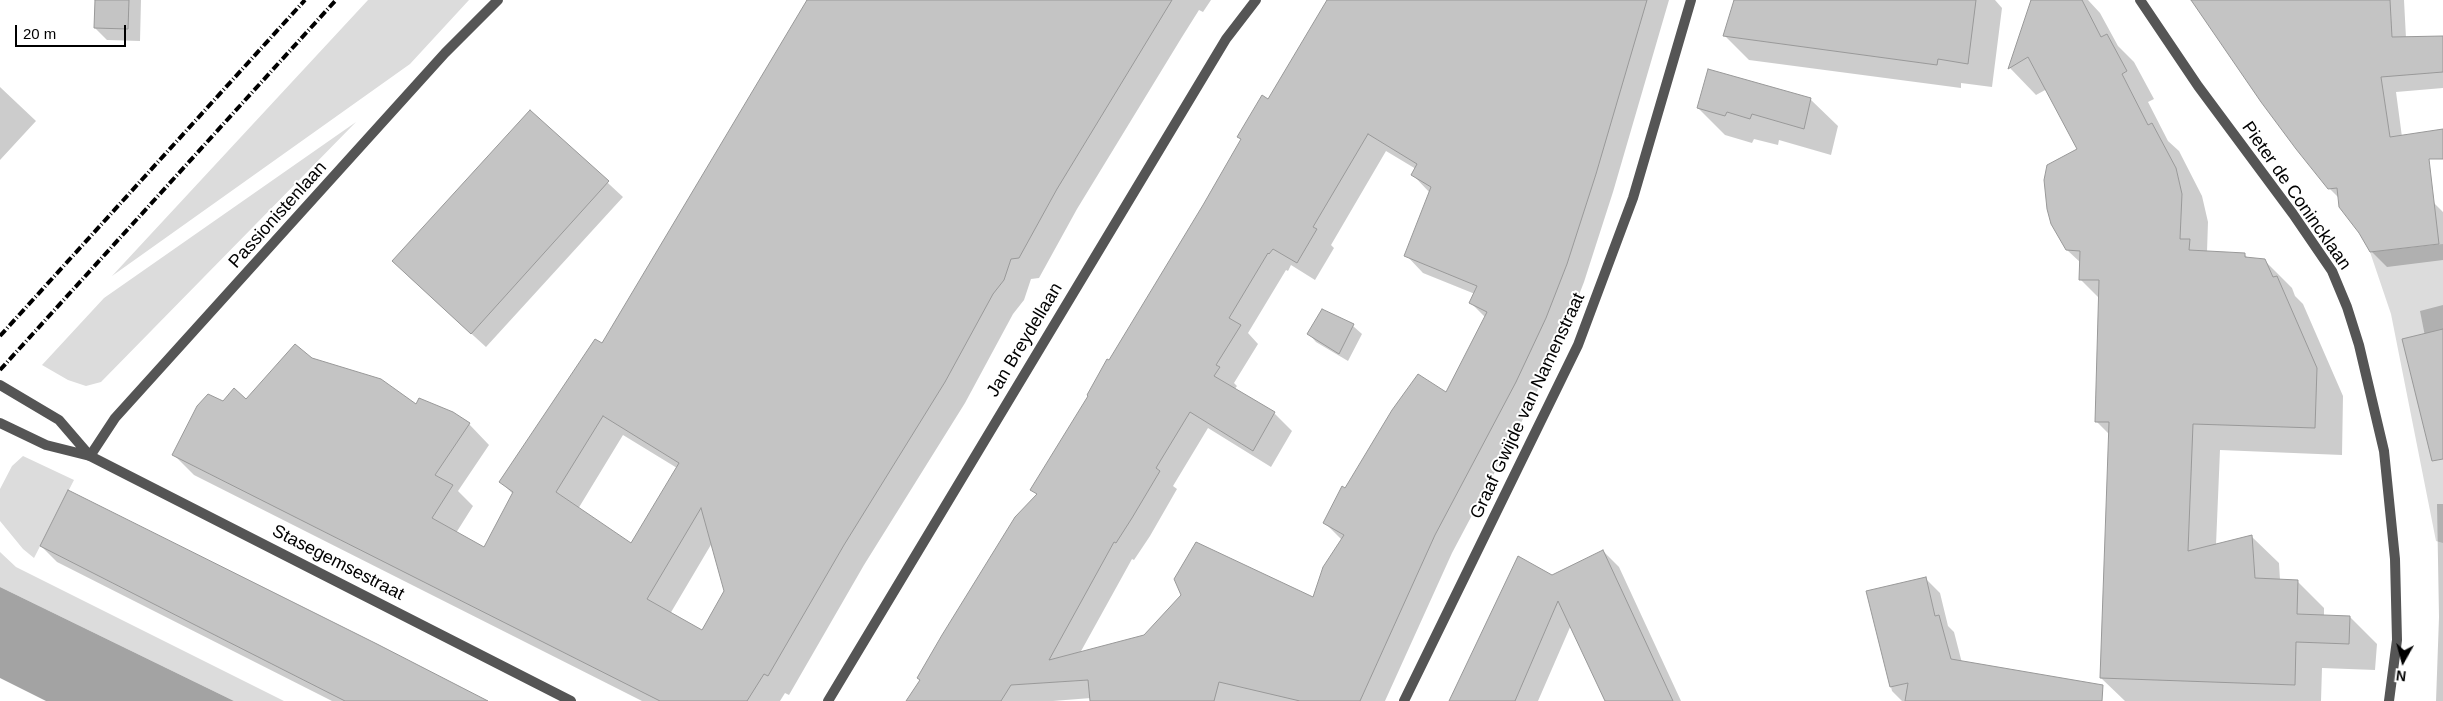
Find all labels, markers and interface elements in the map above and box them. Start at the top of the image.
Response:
scale bar [18,15,129,47]
text: 20 m [23,25,56,42]
street label: Pieter de Conincklaan [2237,118,2355,274]
street label: Passionistenlaan [224,157,332,273]
street label: Jan Breydellaan [983,279,1067,401]
street label: Graaf Gwijde van Namenstraat [1466,289,1590,523]
street label: Stasegemsestraat [268,520,408,606]
north arrow [2378,636,2428,686]
text: N [2395,667,2407,684]

